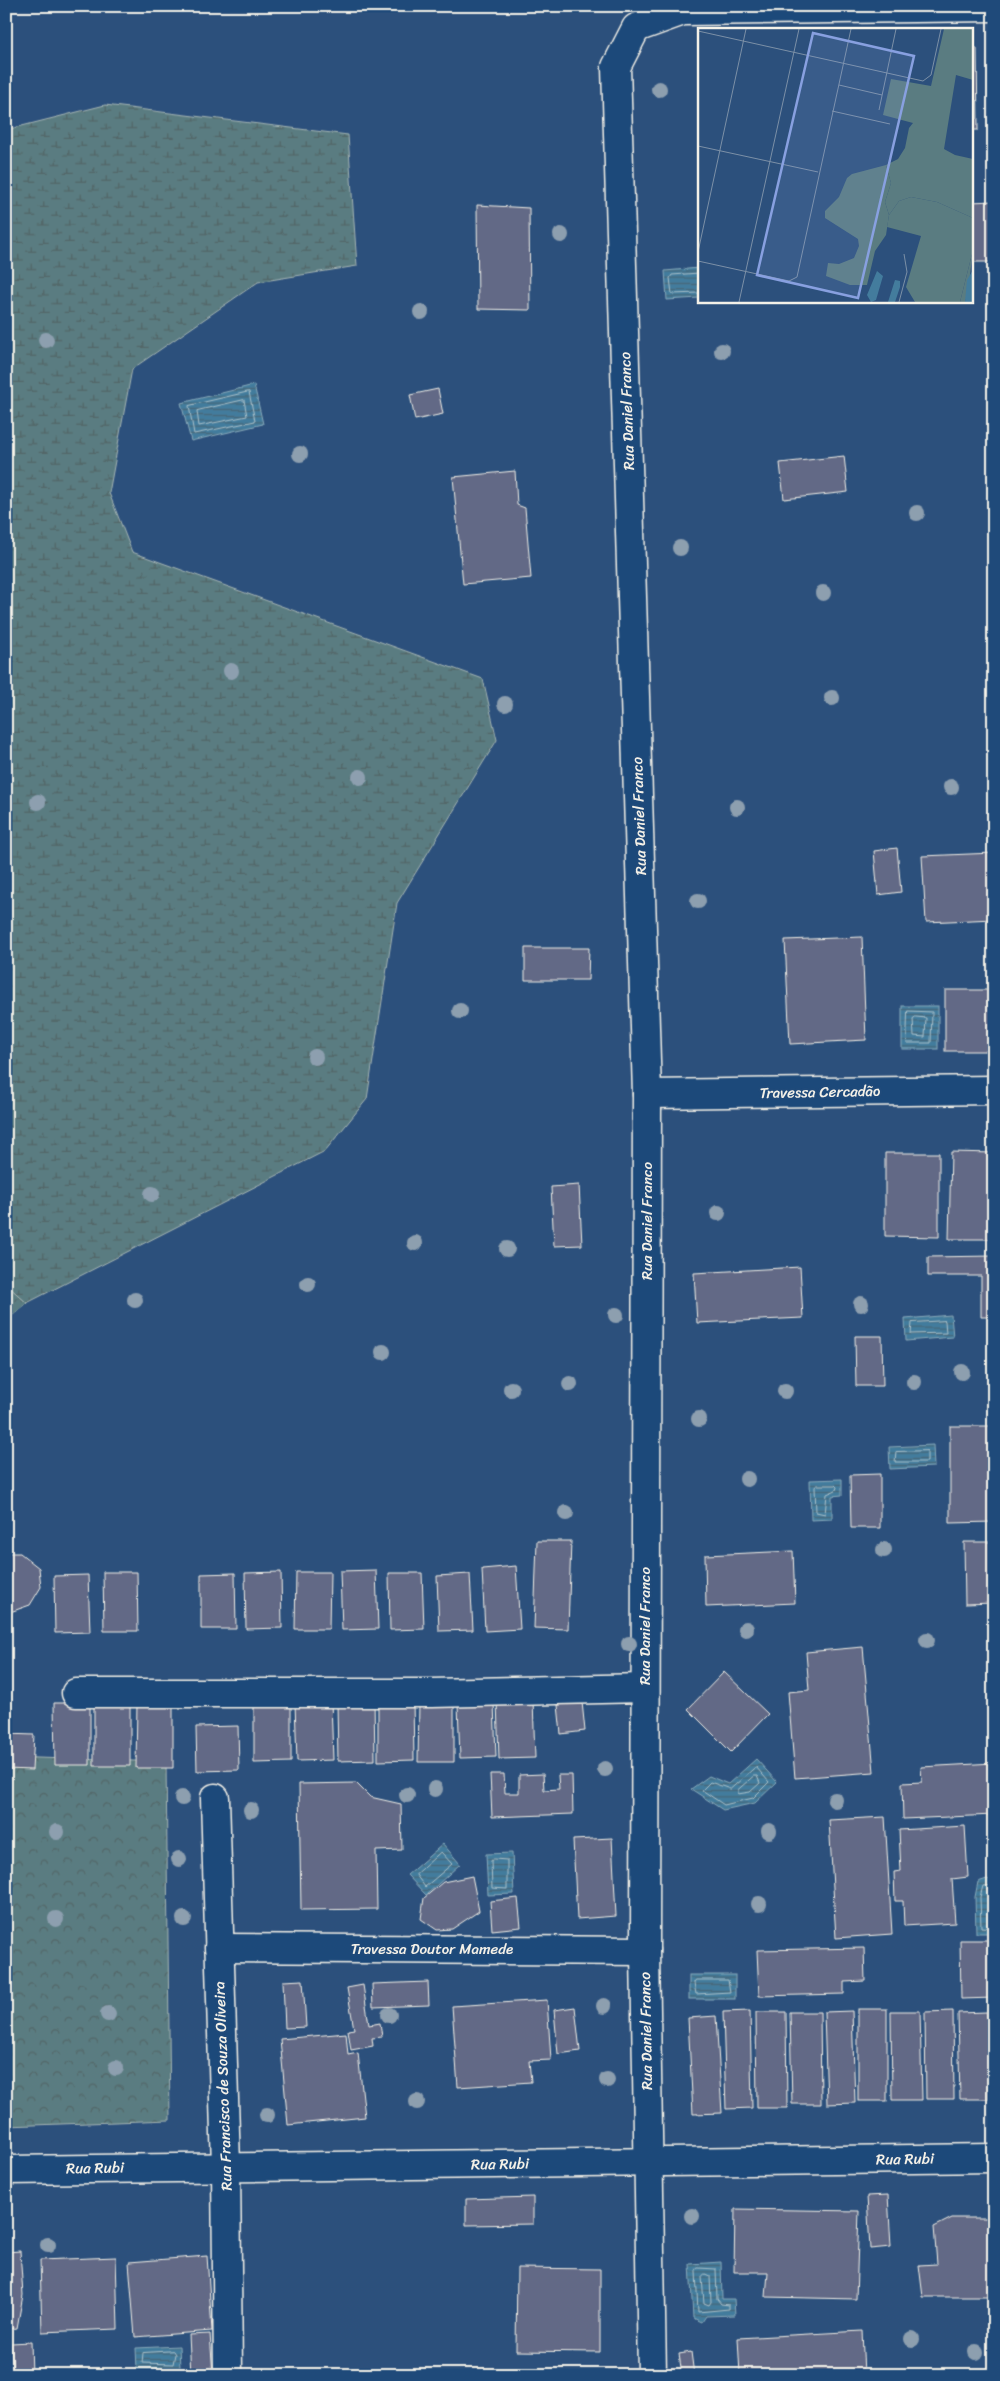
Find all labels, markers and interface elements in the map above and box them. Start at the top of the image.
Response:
inset map [698,28,972,302]
street label: Rua Daniel Franco [612,351,642,471]
street label: Rua Daniel Franco [624,756,654,876]
street label: Travessa Cercadão [759,1078,881,1106]
street label: Rua Daniel Franco [634,1162,660,1280]
street label: Rua Daniel Franco [632,1567,658,1685]
street label: Travessa Doutor Mamede [351,1936,513,1962]
street label: Rua Daniel Franco [632,1971,660,2090]
street label: Rua Francisco de Souza Oliveira [206,1980,240,2191]
street label: Rua Rubi [876,2145,935,2173]
street label: Rua Rubi [471,2150,530,2178]
street label: Rua Rubi [66,2154,125,2182]

